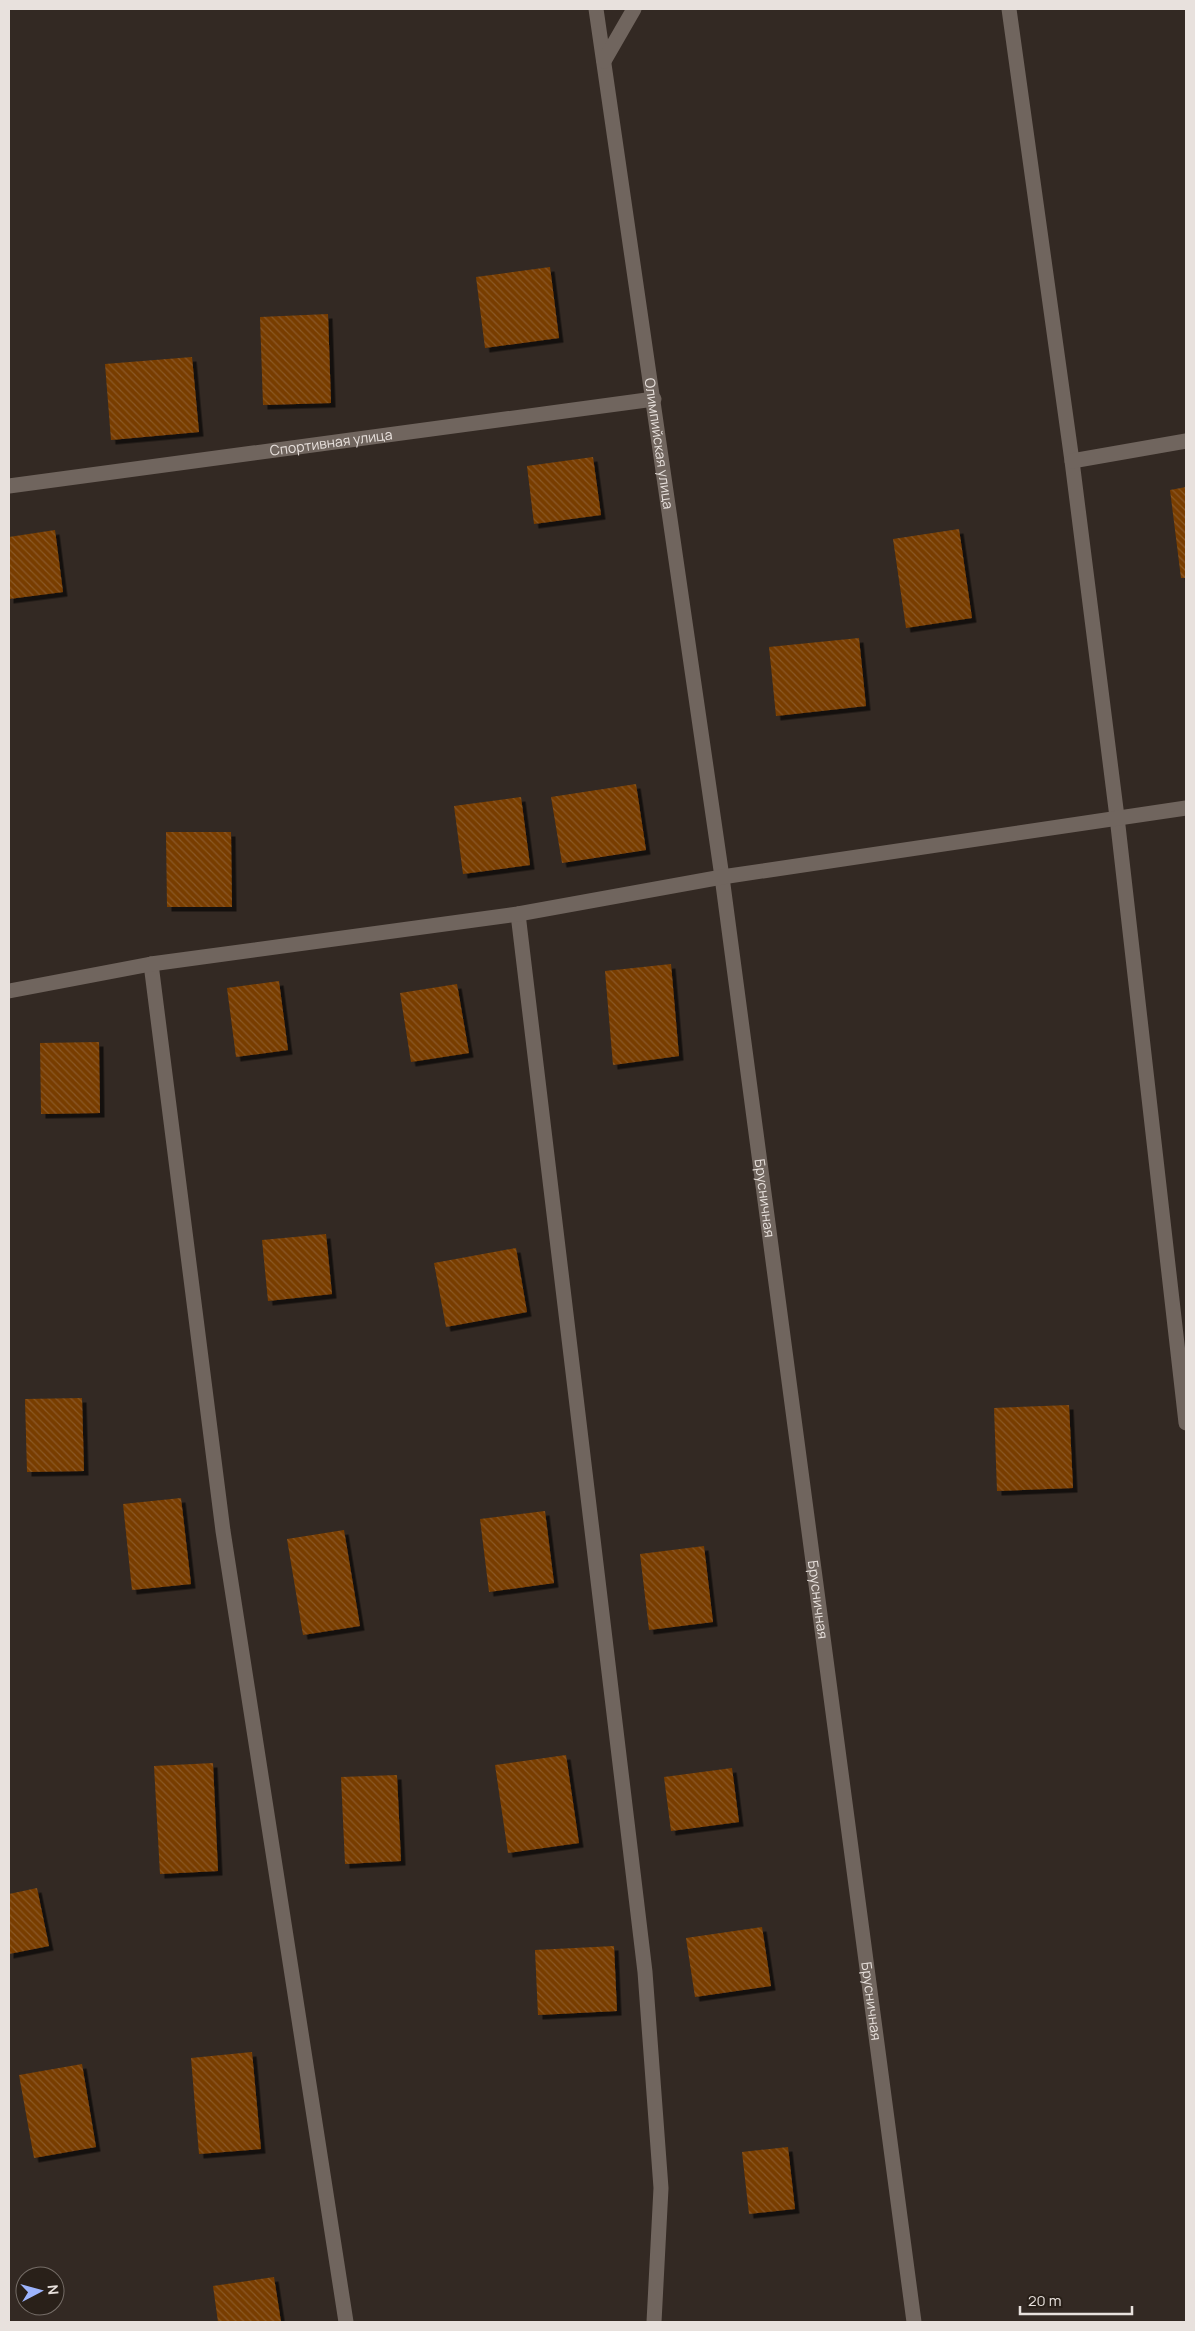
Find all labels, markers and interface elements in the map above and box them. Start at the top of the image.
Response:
street label: Олимпийская улица [641,377,678,510]
street label: Спортивная улица [269,424,393,460]
street label: Брусничная [751,1158,780,1238]
street label: Брусничная [804,1559,833,1640]
street label: Брусничная [857,1961,886,2041]
north arrow [15,2266,65,2316]
text: N [43,2284,63,2296]
scale bar [1020,2284,1132,2316]
text: 20 m [1028,2290,1061,2311]

